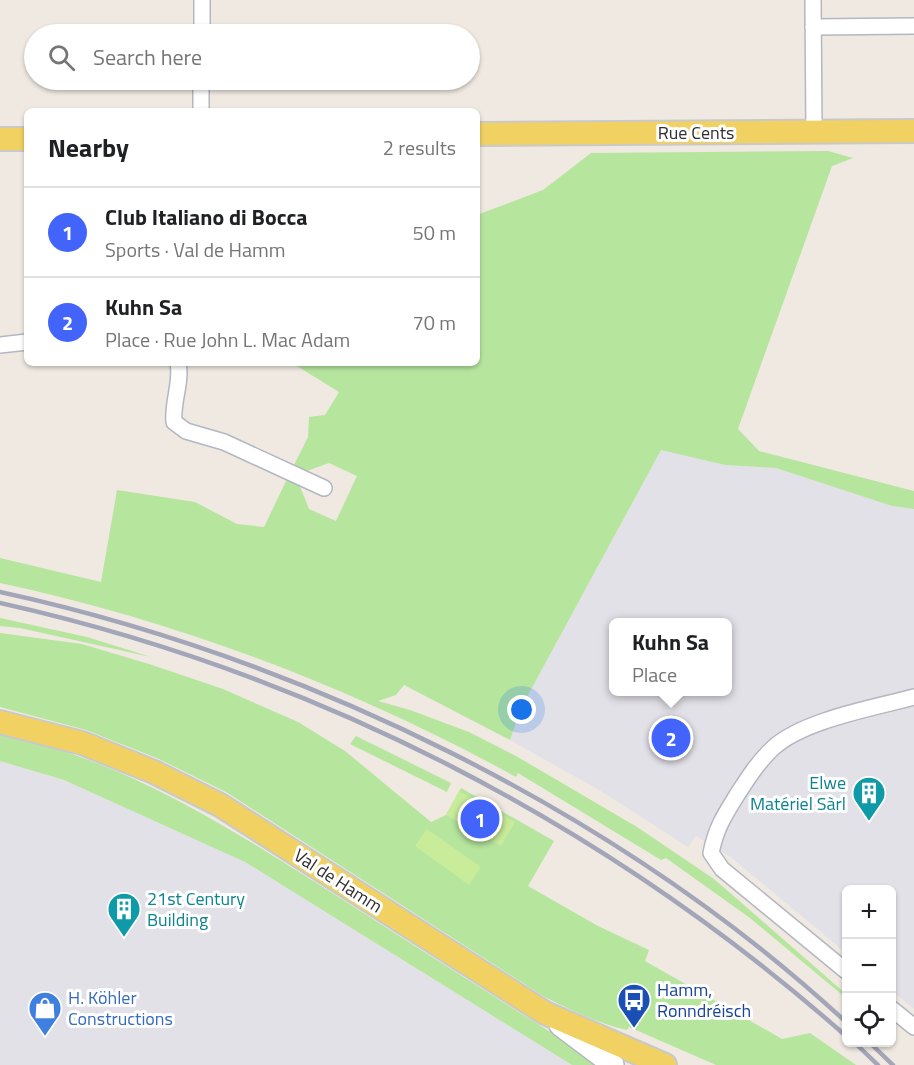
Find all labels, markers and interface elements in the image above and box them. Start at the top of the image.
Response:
search box [24,24,480,90]
text: Search here [93,40,202,74]
icon: search [45,41,78,74]
street label: Rue Cents [658,119,734,146]
text: Nearby [48,128,129,167]
text: 2 results [383,132,456,163]
text: Club Italiano di Bocca [105,200,307,234]
text: 1 [62,217,73,248]
text: 50 m [412,217,456,248]
text: Sports · Val de Hamm [105,234,286,265]
text: Kuhn Sa [105,290,182,324]
text: 2 [62,307,73,338]
text: 70 m [412,307,456,338]
text: Place · Rue John L. Mac Adam [105,324,350,355]
popup [609,618,732,696]
text: Kuhn Sa [632,625,709,659]
text: Place [632,659,677,690]
your location [507,695,536,724]
pin: 2 [652,716,690,760]
place label: Elwe Matériel Sàrl [750,769,846,817]
building icon: Elwe Matériel Sàrl [851,775,887,822]
pin: 1 [460,796,500,842]
street label: Val de Hamm [289,842,388,919]
place label: 21st Century Building [147,885,245,933]
map controls [842,885,896,1047]
button: + [842,885,896,939]
building icon: 21st Century Building [106,891,142,938]
button: − [842,939,896,993]
place label: Hamm, Ronndréisch [657,976,751,1024]
bus stop icon: Hamm, Ronndréisch [616,982,652,1029]
place label: H. Köhler Constructions [68,984,173,1032]
shop icon: H. Köhler Constructions [27,990,63,1037]
button: locate [842,993,896,1047]

